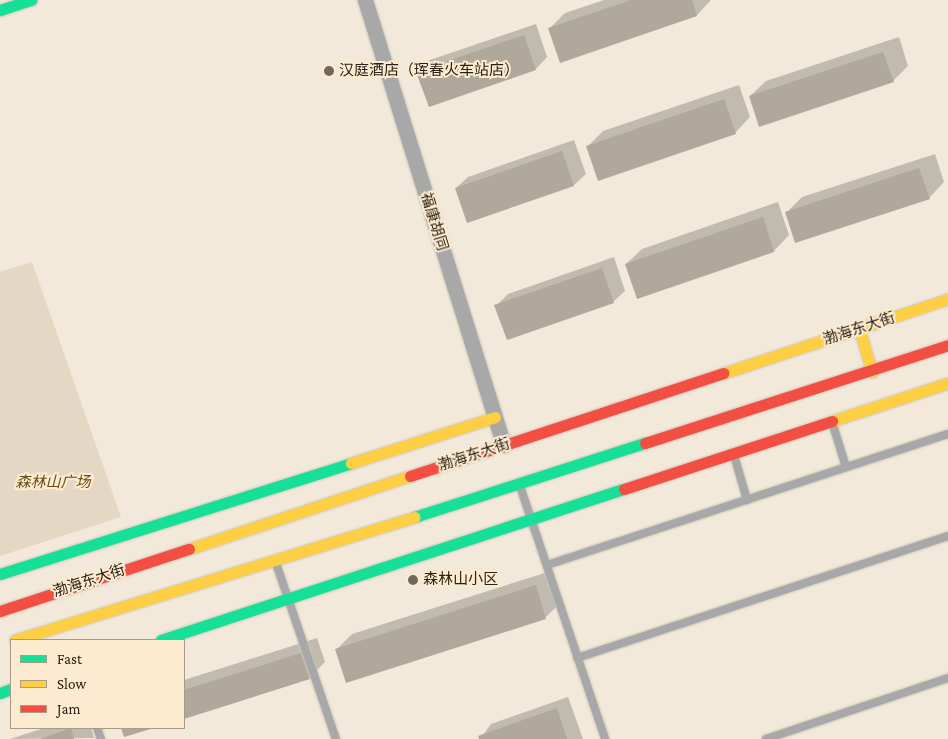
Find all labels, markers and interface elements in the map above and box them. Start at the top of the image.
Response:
place label: 汉庭酒店（珲春火车站店） [339,62,519,80]
marker: 汉庭酒店（珲春火车站店） [323,65,335,77]
street label: 福康胡同 [417,191,451,253]
street label: 渤海东大街 [821,309,897,349]
street label: 渤海东大街 [436,435,512,475]
park label: 森林山广场 [16,474,90,492]
street label: 渤海东大街 [51,561,127,601]
place label: 森林山小区 [423,571,498,589]
marker: 森林山小区 [407,574,419,586]
legend [10,639,185,729]
text: Fast [57,651,82,667]
text: Slow [57,676,86,692]
text: Jam [57,701,80,717]

